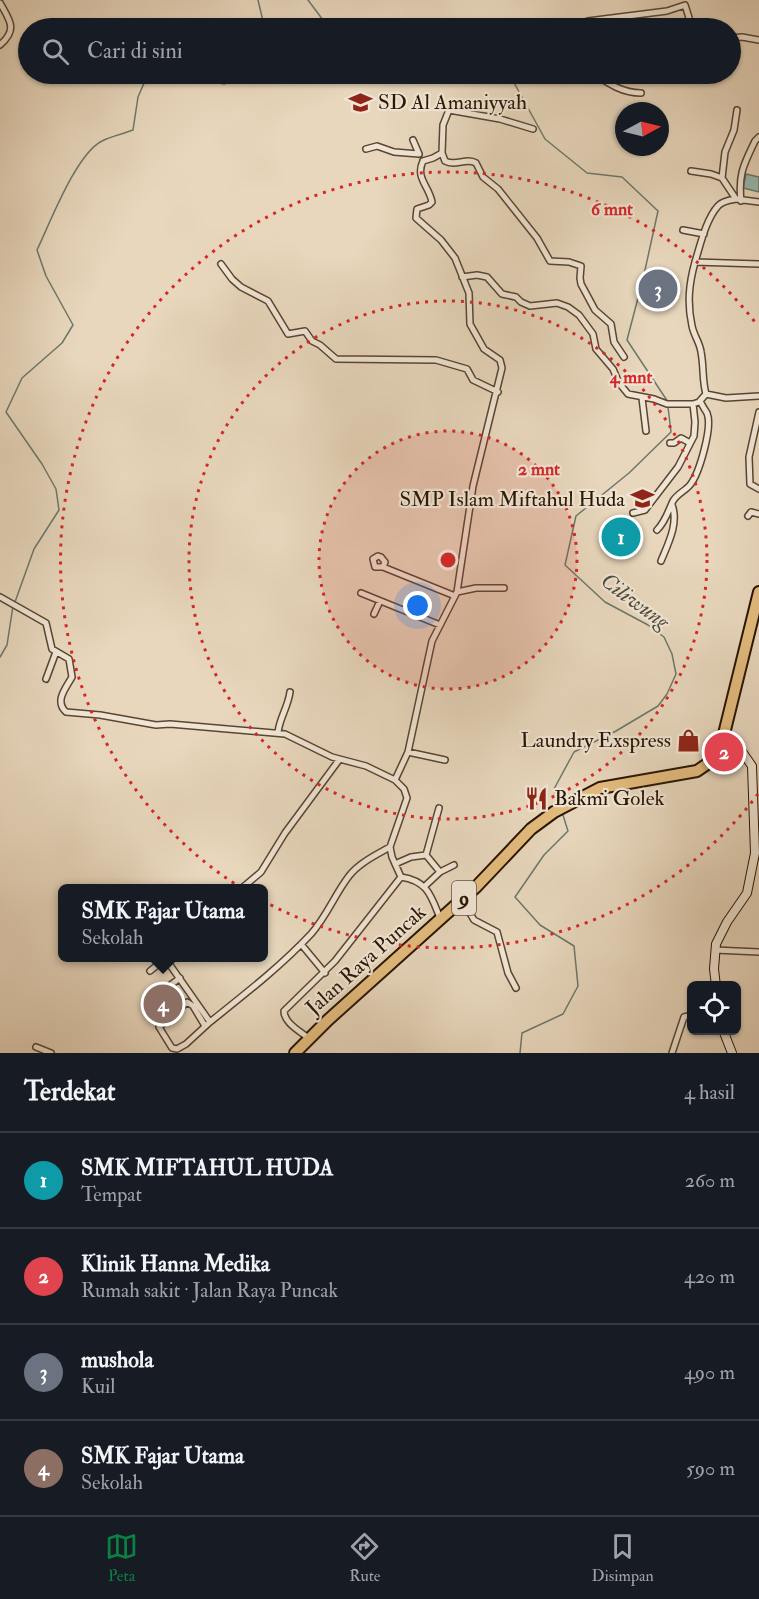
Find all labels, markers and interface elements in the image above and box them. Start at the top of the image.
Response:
search box [18,18,741,84]
icon: search [39,35,72,68]
text: Cari di sini [87,37,183,65]
school or university icon: SD Al Amaniyyah [347,89,373,115]
place label: SD Al Amaniyyah [378,89,527,116]
north arrow [615,102,669,156]
text: 6 mnt [591,198,633,221]
pin: 3 [638,266,678,312]
text: 4 mnt [609,366,652,389]
text: 2 mnt [518,458,560,481]
place label: SMP Islam Miftahul Huda [399,486,625,513]
school or university icon: SMP Islam Miftahul Huda [630,486,656,512]
pin: 1 [602,514,640,560]
centre of rings [438,550,458,570]
water label: Ciliwung [595,567,676,636]
your location [403,591,432,620]
place label: Laundry Exspress [521,727,671,754]
shop icon: Laundry Exspress [676,727,702,753]
pin: 2 [704,730,744,774]
restaurant icon: Bakmi Golek [523,785,549,811]
place label: Bakmi Golek [554,785,664,812]
road number: 9 [452,881,476,915]
popup [58,884,268,962]
text: SMK Fajar Utama [82,897,245,925]
street label: Jalan Raya Puncak [299,899,432,1022]
text: Sekolah [82,925,144,950]
map controls [687,981,741,1035]
button: locate [687,981,741,1035]
pin: 4 [144,982,182,1026]
text: Terdekat [24,1076,115,1108]
text: 4 hasil [684,1080,735,1105]
text: SMK MIFTAHUL HUDA [81,1154,334,1182]
text: 1 [40,1168,47,1193]
text: 260 m [685,1168,735,1193]
text: Tempat [81,1182,142,1207]
text: Klinik Hanna Medika [81,1250,270,1278]
text: 2 [38,1264,49,1289]
text: 420 m [684,1264,735,1289]
text: Rumah sakit · Jalan Raya Puncak [81,1278,338,1303]
text: mushola [81,1346,153,1374]
text: 3 [40,1360,47,1385]
text: 490 m [684,1360,735,1385]
text: Kuil [81,1374,115,1399]
text: SMK Fajar Utama [81,1442,244,1470]
text: 4 [38,1456,49,1481]
text: 590 m [686,1456,735,1481]
text: Sekolah [81,1470,143,1495]
tab: Peta [105,1530,138,1586]
tab: Rute [348,1530,381,1586]
tab: Disimpan [592,1530,654,1586]

